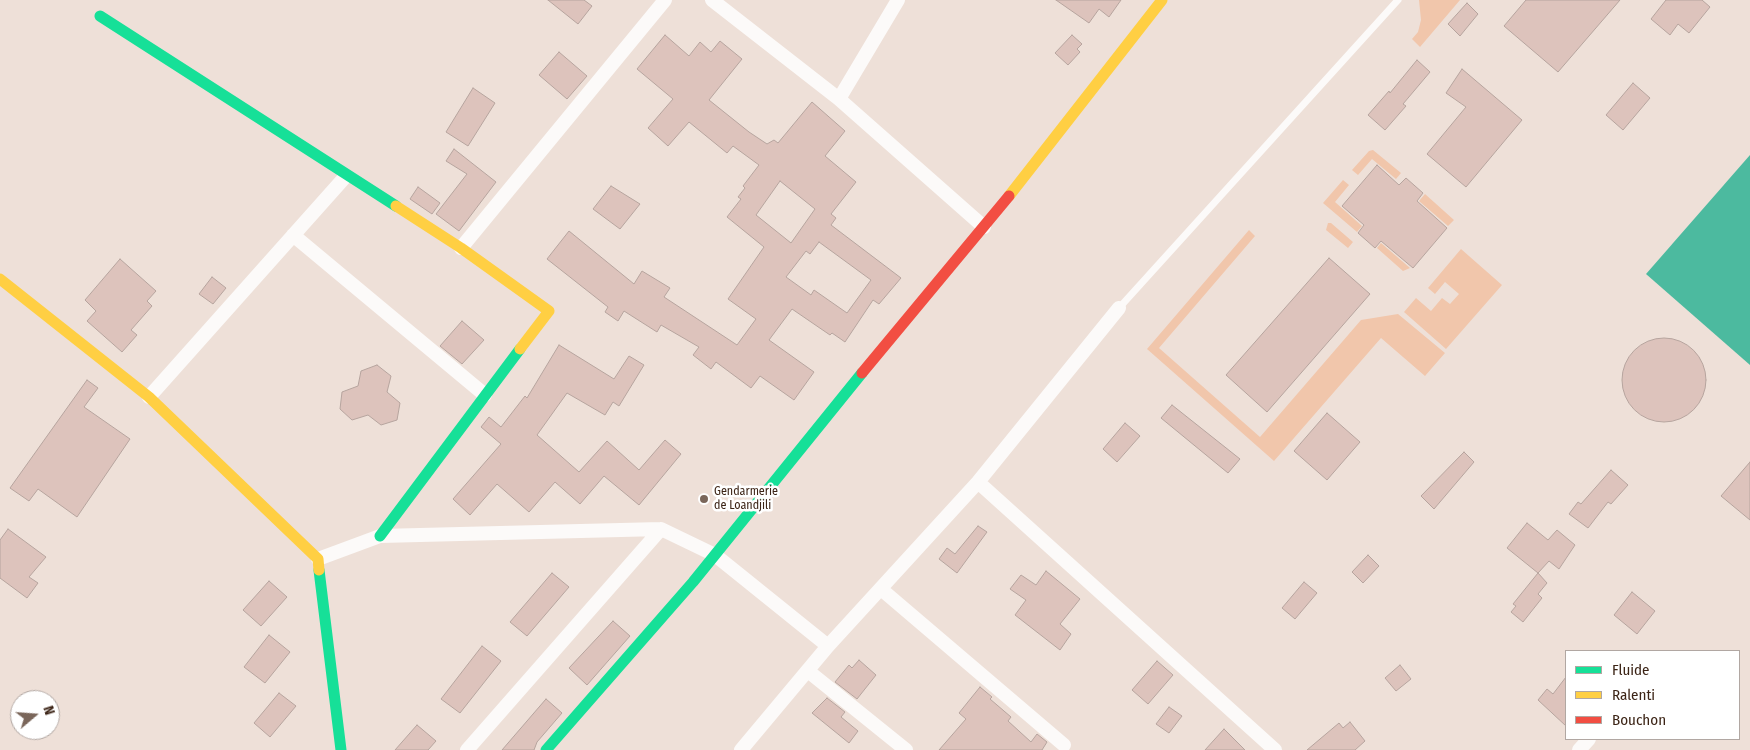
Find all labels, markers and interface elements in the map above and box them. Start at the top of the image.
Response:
place label: Gendarmerie de Loandjili [714,485,778,513]
marker: Gendarmerie de Loandjili [698,493,710,505]
legend [1565,650,1740,740]
text: Fluide [1612,661,1649,679]
text: Ralenti [1612,686,1655,704]
north arrow [10,690,60,740]
text: N [39,704,58,717]
text: Bouchon [1612,711,1666,729]

